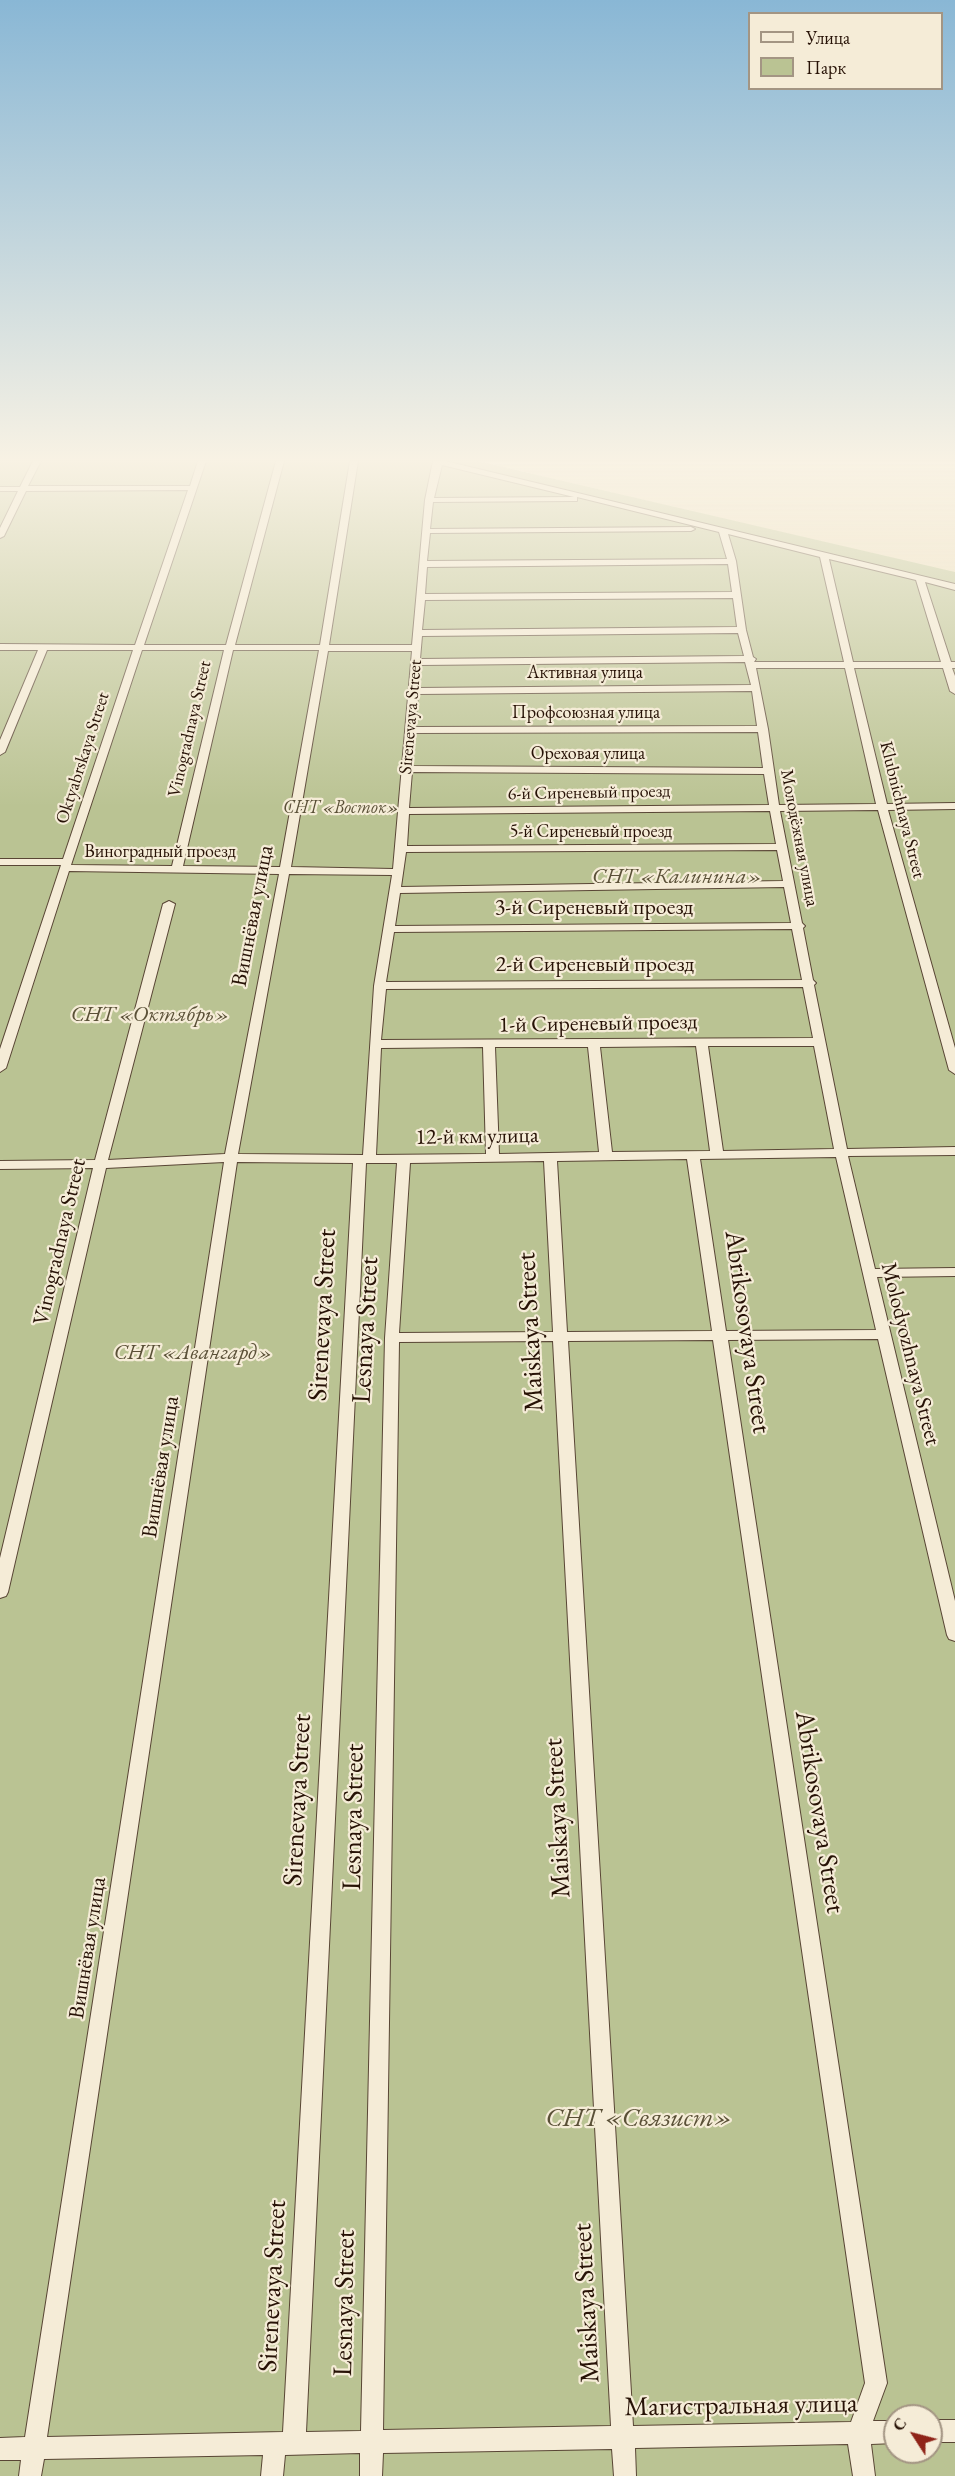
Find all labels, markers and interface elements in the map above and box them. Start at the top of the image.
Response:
legend [748,12,943,90]
text: Улица [806,26,850,49]
text: Парк [806,56,846,79]
street label: Vinogradnaya Street [164,659,216,799]
street label: Sirenevaya Street [395,659,427,775]
street label: Активная улица [527,662,643,684]
street label: Oktyabrskaya Street [52,689,114,827]
street label: Профсоюзная улица [512,702,660,724]
street label: Klubnichnaya Street [875,739,929,881]
street label: Ореховая улица [531,743,645,765]
street label: Молодёжная улица [775,768,823,908]
street label: 6-й Сиреневый проезд [508,781,670,805]
park label: СНТ «Восток» [283,797,399,819]
street label: 5-й Сиреневый проезд [510,821,672,843]
street label: Виноградный проезд [84,841,236,863]
street label: Вишнёвая улица [226,843,280,989]
park label: СНТ «Калинина» [592,864,762,890]
street label: 3-й Сиреневый проезд [495,895,693,921]
street label: 2-й Сиреневый проезд [496,952,694,978]
park label: СНТ «Октябрь» [71,1002,229,1028]
street label: 1-й Сиреневый проезд [498,1009,698,1039]
street label: 12-й км улица [415,1123,539,1151]
street label: Vinogradnaya Street [28,1156,92,1328]
street label: Sirenevaya Street [302,1228,344,1402]
street label: Abrikosovaya Street [717,1228,777,1436]
street label: Maiskaya Street [511,1251,551,1413]
street label: Lesnaya Street [346,1256,386,1404]
street label: Molodyozhnaya Street [875,1260,945,1448]
park label: СНТ «Авангард» [114,1340,272,1366]
street label: Вишнёвая улица [137,1394,185,1540]
street label: Abrikosovaya Street [787,1708,851,1916]
street label: Sirenevaya Street [277,1713,319,1887]
street label: Maiskaya Street [538,1737,578,1899]
street label: Lesnaya Street [337,1743,371,1891]
street label: Вишнёвая улица [64,1875,112,2021]
park label: СНТ «Связист» [546,2103,732,2135]
street label: Sirenevaya Street [252,2199,294,2373]
street label: Maiskaya Street [567,2222,607,2384]
street label: Lesnaya Street [328,2229,362,2377]
street label: Магистральная улица [624,2388,858,2424]
north arrow [883,2404,943,2464]
text: С [888,2414,911,2435]

